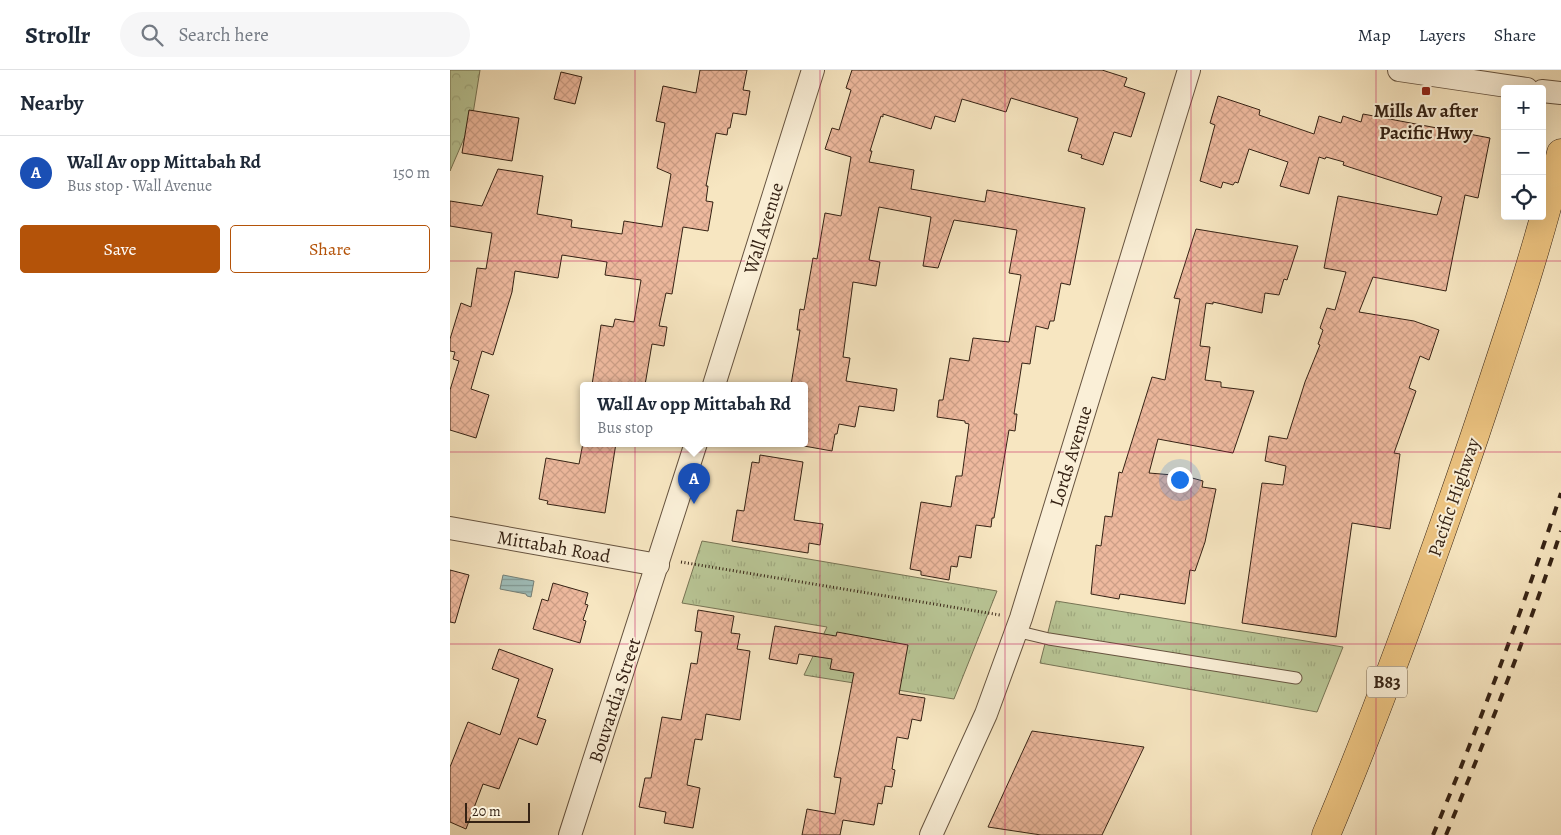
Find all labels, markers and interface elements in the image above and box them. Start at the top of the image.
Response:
search box [120,12,470,57]
text: Strollr [25,19,90,51]
icon: search [138,21,166,49]
text: Search here [178,22,269,48]
text: Map [1358,23,1391,47]
text: Layers [1419,23,1466,47]
text: Share [1494,23,1536,47]
marker: Mills Av after Pacific Hwy [1420,85,1432,97]
map controls [1501,85,1546,220]
button: + [1501,85,1546,130]
text: Nearby [20,89,83,117]
place label: Mills Av after Pacific Hwy [1374,98,1478,146]
button: − [1501,130,1546,175]
text: Wall Av opp Mittabah Rd [67,149,261,175]
text: A [31,162,41,184]
text: 150 m [393,162,430,184]
text: Bus stop · Wall Avenue [67,175,212,197]
button: locate [1501,175,1546,220]
street label: Wall Avenue [737,179,790,278]
button: Save [20,225,220,273]
button: Share [230,225,430,273]
popup [580,382,808,447]
text: Wall Av opp Mittabah Rd [597,391,791,417]
street label: Lords Avenue [1043,403,1099,510]
text: Bus stop [597,417,653,439]
street label: Pacific Highway [1421,434,1487,560]
pin: A [678,463,710,504]
your location [1167,467,1193,493]
street label: Mittabah Road [495,524,613,570]
street label: Bouvardia Street [583,635,647,766]
road number: B83 [1367,666,1407,698]
scale bar [465,800,530,823]
text: 20 m [472,802,501,821]

